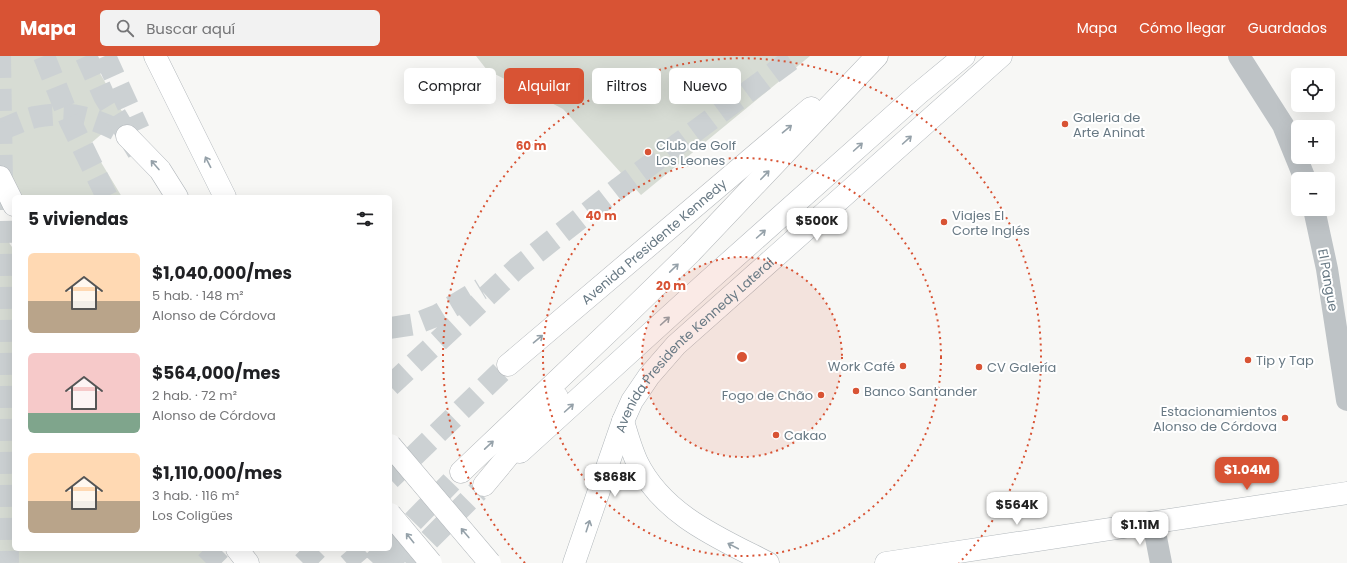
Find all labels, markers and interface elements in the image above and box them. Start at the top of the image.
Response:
search box [100,10,380,46]
text: Mapa [20,15,76,42]
icon: search [114,17,136,39]
text: Buscar aquí [146,18,235,39]
text: Mapa [1077,18,1117,38]
text: Cómo llegar [1139,18,1226,38]
text: Guardados [1248,18,1327,38]
chip: Comprar [404,68,496,104]
chip: Alquilar [504,68,584,104]
chip: Filtros [592,68,661,104]
chip: Nuevo [669,68,741,104]
map controls [1291,68,1335,216]
button: locate [1291,68,1335,112]
place label: Galeria de Arte Aninat [1073,108,1145,142]
marker: Galeria de Arte Aninat [1060,119,1070,129]
button: + [1291,120,1335,164]
one-way arrow [782,124,792,133]
one-way arrow [902,135,912,144]
place label: Club de Golf Los Leones [656,136,736,170]
text: 60 m [516,137,547,154]
one-way arrow [853,143,863,152]
marker: Club de Golf Los Leones [643,147,653,157]
one-way arrow [203,156,211,168]
one-way arrow [150,160,160,170]
one-way arrow [760,170,770,180]
button: − [1291,172,1335,216]
street label: Avenida Presidente Kennedy [577,174,731,309]
place label: Viajes El Corte Inglés [952,206,1030,240]
text: 5 viviendas [28,207,128,231]
text: 40 m [585,207,617,224]
icon: filters [354,208,376,230]
pin: $500K [789,208,845,242]
text: $500K [795,211,839,230]
marker: Viajes El Corte Inglés [939,217,949,227]
one-way arrow [756,229,767,238]
street label: El Pangue [1313,247,1343,313]
street label: Avenida Presidente Kennedy Lateral [610,253,778,435]
text: $1,040,000/mes [152,261,292,285]
one-way arrow [669,263,679,273]
icon: home [60,269,108,317]
text: 20 m [656,277,686,294]
text: 5 hab. · 148 m² [152,286,244,305]
text: Alonso de Córdova [152,306,276,325]
one-way arrow [659,316,670,325]
one-way arrow [533,335,544,344]
centre of rings [735,350,749,364]
place label: Tip y Tap [1256,351,1314,370]
marker: Tip y Tap [1243,355,1253,365]
place label: Work Café [828,357,895,376]
place label: CV Galería [987,358,1056,377]
text: $564,000/mes [152,361,280,385]
marker: Work Café [898,361,908,371]
marker: CV Galería [974,362,984,372]
icon: home [60,369,108,417]
place label: Banco Santander [864,382,977,401]
text: 2 hab. · 72 m² [152,386,237,405]
place label: Fogo de Chão [722,386,813,405]
marker: Banco Santander [851,386,861,396]
marker: Fogo de Chão [816,390,826,400]
place label: Estacionamientos Alonso de Córdova [1153,402,1277,436]
one-way arrow [563,404,573,413]
text: Alonso de Córdova [152,406,276,425]
marker: Estacionamientos Alonso de Córdova [1280,413,1290,423]
place label: Cakao [784,426,827,445]
marker: Cakao [771,430,781,440]
one-way arrow [484,440,494,450]
pin: $1.04M [1214,457,1280,491]
text: $1.04M [1224,460,1270,479]
text: $1,110,000/mes [152,461,282,485]
pin: $868K [587,464,643,498]
text: $868K [594,467,636,486]
icon: home [60,469,108,517]
text: 3 hab. · 116 m² [152,486,239,505]
pin: $564K [989,492,1045,526]
text: $564K [995,495,1039,514]
text: Los Coligües [152,506,233,525]
pin: $1.11M [1107,512,1173,546]
text: $1.11M [1121,515,1159,534]
one-way arrow [584,521,592,533]
one-way arrow [461,528,470,539]
one-way arrow [406,533,415,544]
one-way arrow [727,542,739,549]

